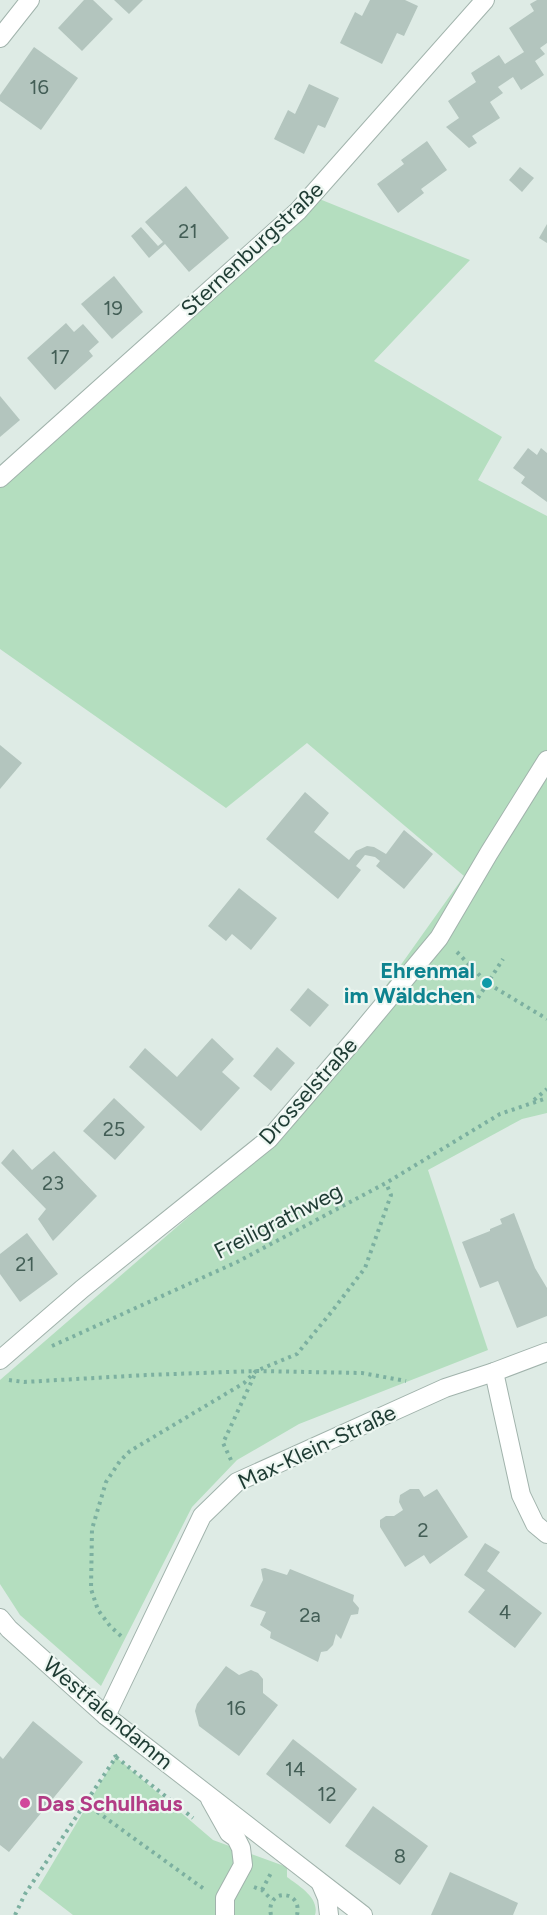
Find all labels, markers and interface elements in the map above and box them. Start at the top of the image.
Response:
house number: 16 [29,75,49,99]
street label: Sternenburgstraße [175,176,329,322]
house number: 21 [178,219,198,243]
house number: 19 [103,296,123,320]
house number: 17 [51,345,70,369]
place label: Ehrenmal im Wäldchen [344,957,475,1009]
marker: Ehrenmal im Wäldchen [480,976,494,990]
street label: Drosselstraße [253,1032,363,1150]
house number: 25 [103,1117,125,1141]
house number: 23 [42,1171,64,1195]
street label: Freiligrathweg [209,1177,347,1265]
house number: 21 [15,1252,35,1276]
street label: Max-Klein-Straße [234,1399,400,1495]
house number: 2 [417,1518,429,1542]
house number: 4 [499,1600,511,1624]
house number: 2a [299,1603,321,1627]
street label: Westfalendamm [38,1651,178,1775]
house number: 16 [226,1696,246,1720]
house number: 14 [285,1757,305,1781]
house number: 12 [317,1782,337,1806]
place label: Das Schulhaus [37,1790,182,1817]
marker: Das Schulhaus [18,1796,32,1810]
house number: 8 [394,1844,406,1868]

